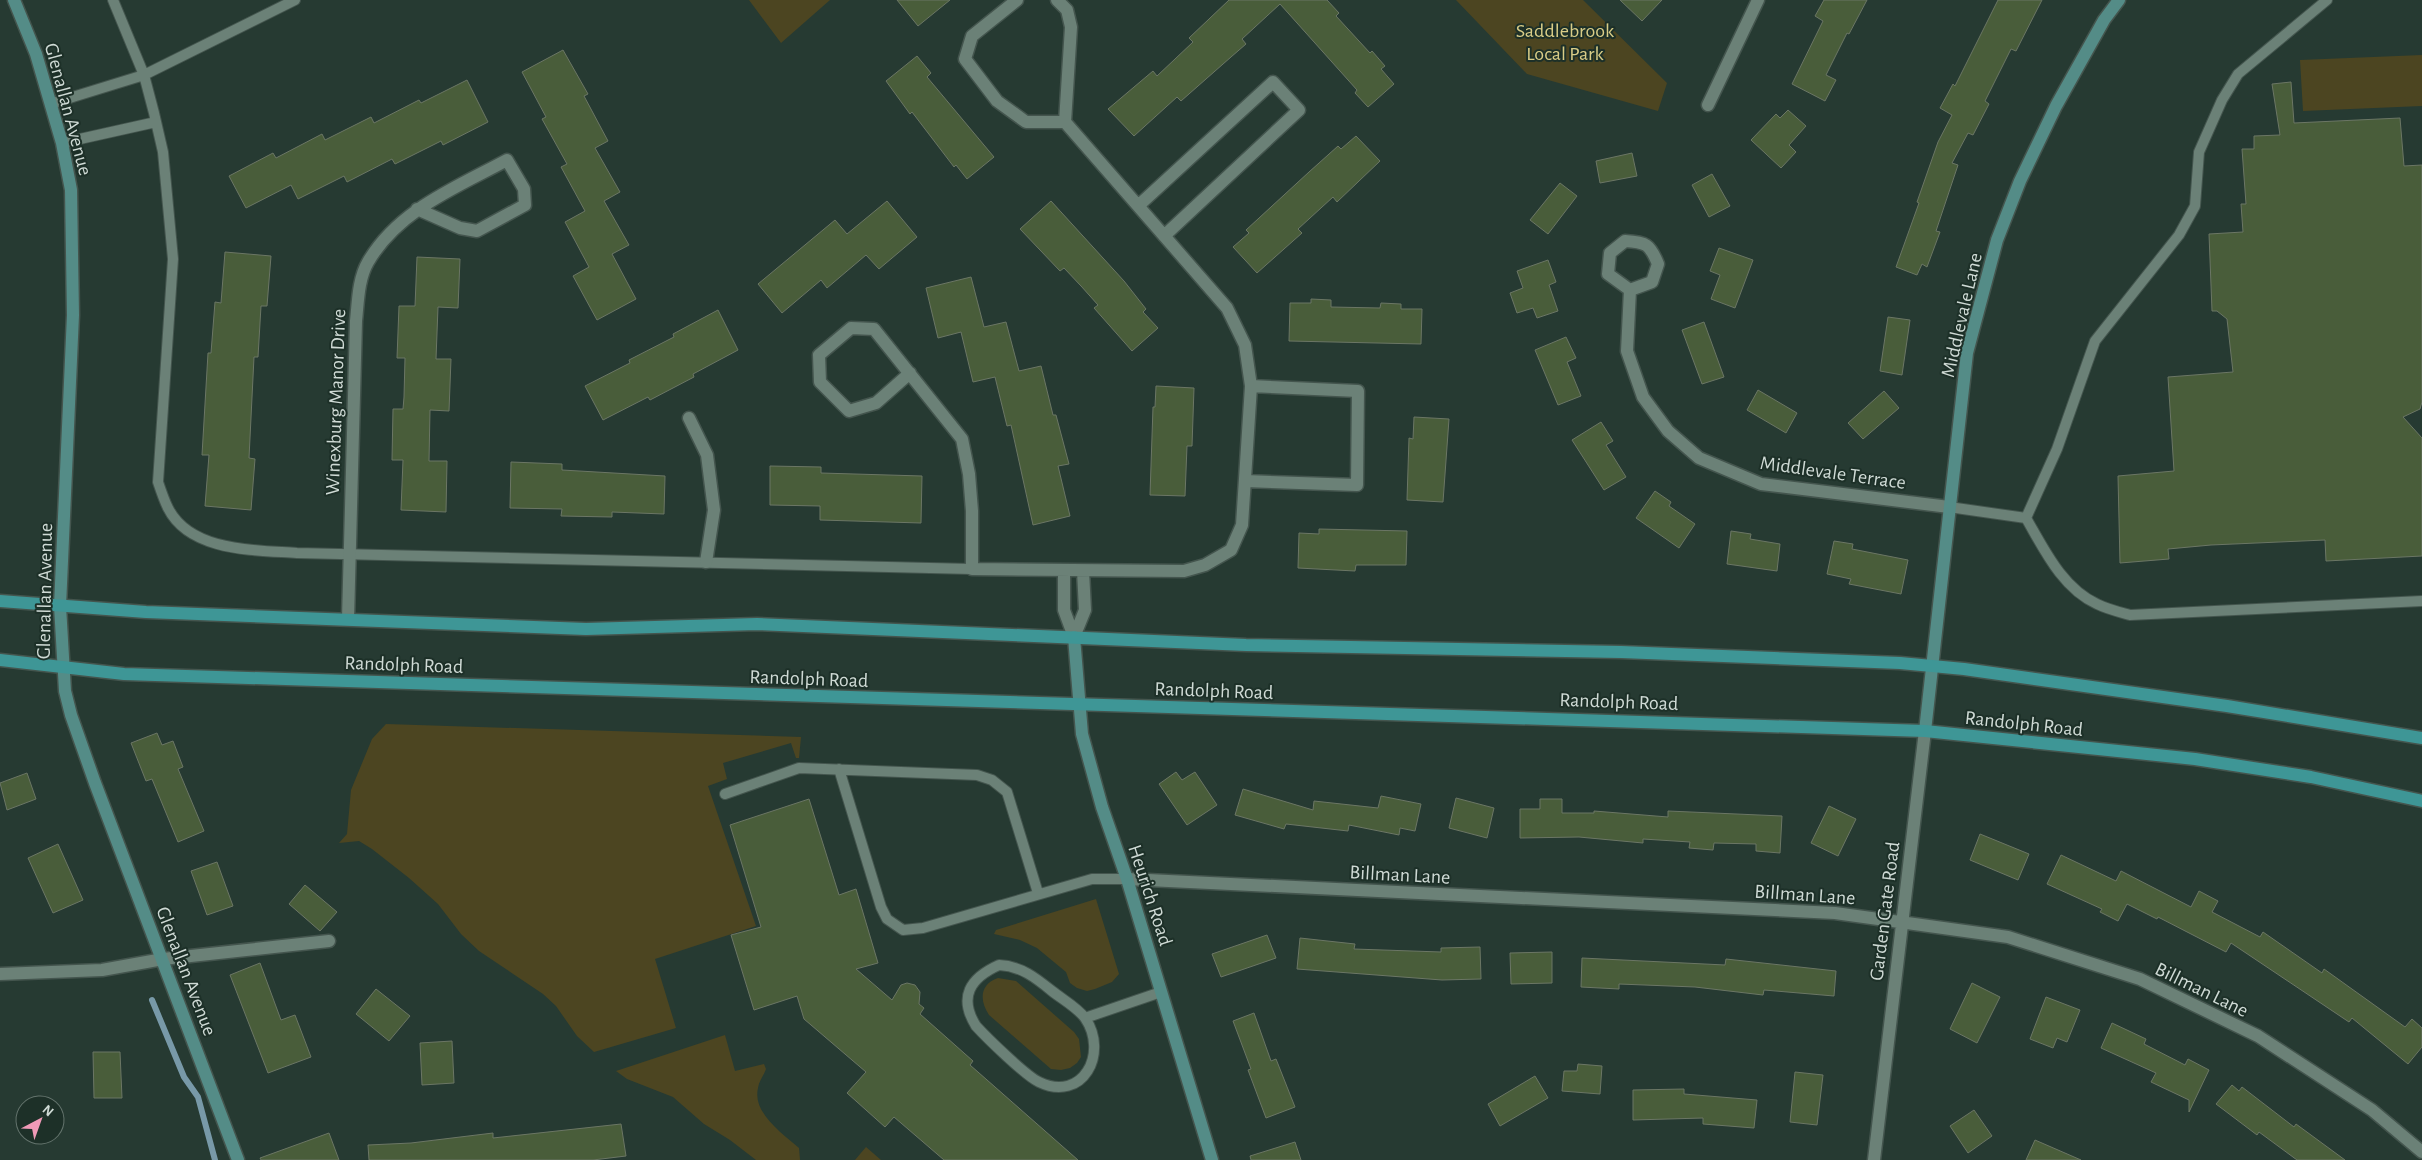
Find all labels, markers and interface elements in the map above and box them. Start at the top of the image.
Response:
park label: Saddlebrook Local Park [1516,21,1614,64]
street label: Glenallan Avenue [41,41,95,178]
street label: Middlevale Lane [1938,251,1986,379]
street label: Winexburg Manor Drive [323,308,349,496]
street label: Middlevale Terrace [1759,453,1907,493]
street label: Glenallan Avenue [34,523,56,659]
street label: Randolph Road [344,653,464,677]
street label: Randolph Road [749,667,869,691]
street label: Randolph Road [1154,679,1274,703]
street label: Randolph Road [1559,690,1679,714]
street label: Randolph Road [1964,708,2084,740]
street label: Garden Gate Road [1867,840,1903,982]
street label: Heurich Road [1124,842,1176,948]
street label: Billman Lane [1349,862,1451,888]
street label: Billman Lane [1754,881,1856,908]
street label: Glenallan Avenue [152,904,220,1039]
street label: Billman Lane [2152,959,2251,1021]
north arrow [15,1095,65,1145]
text: N [40,1102,56,1119]

